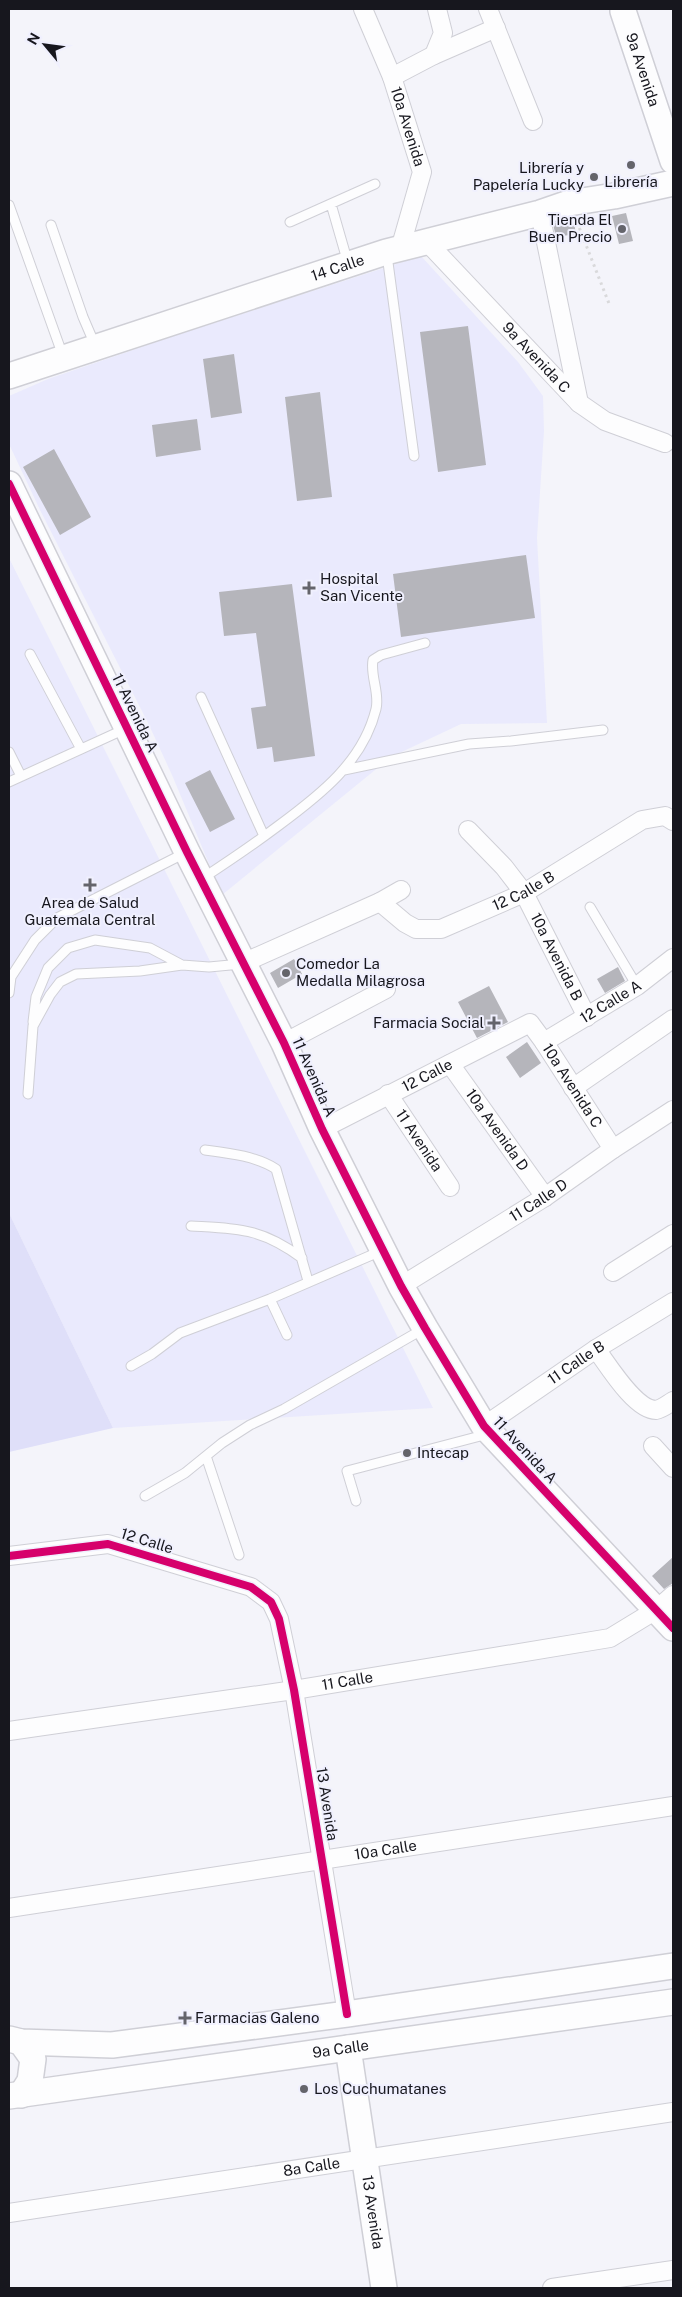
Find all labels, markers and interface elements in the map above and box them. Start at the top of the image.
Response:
north arrow [20,20,70,70]
text: N [24,30,43,47]
street label: 9a Avenida [623,31,663,109]
street label: 10a Avenida [388,85,429,168]
place label: Librería y Papelería Lucky [473,159,584,193]
marker: Librería [625,159,637,171]
marker: Librería y Papelería Lucky [588,171,600,183]
place label: Librería [604,173,658,190]
place label: Tienda El Buen Precio [528,211,612,245]
marker: Tienda El Buen Precio [616,223,628,235]
street label: 14 Calle [309,251,366,284]
street label: 9a Avenida C [499,318,574,396]
place label: Hospital San Vicente [320,570,403,604]
marker: Hospital San Vicente [302,581,316,595]
street label: 11 Avenida A [109,671,162,755]
street label: 12 Calle B [490,867,557,914]
marker: Area de Salud Guatemala Central [83,878,97,892]
place label: Area de Salud Guatemala Central [25,894,155,928]
street label: 10a Avenida B [527,910,586,1003]
place label: Comedor La Medalla Milagrosa [296,955,425,989]
marker: Comedor La Medalla Milagrosa [280,967,292,979]
street label: 12 Calle A [577,976,645,1026]
place label: Farmacia Social [373,1014,484,1031]
marker: Farmacia Social [488,1017,500,1029]
street label: 11 Avenida A [289,1034,340,1120]
street label: 10a Avenida C [539,1040,606,1131]
street label: 12 Calle [399,1055,455,1095]
street label: 10a Avenida D [462,1085,532,1174]
street label: 11 Avenida [393,1106,446,1175]
street label: 11 Calle D [506,1175,570,1225]
street label: 11 Calle B [544,1337,608,1388]
street label: 11 Avenida A [490,1413,561,1487]
place label: Intecap [417,1444,469,1461]
marker: Intecap [401,1447,413,1459]
street label: 12 Calle [119,1524,176,1557]
street label: 11 Calle [321,1668,374,1693]
street label: 13 Avenida [313,1766,342,1842]
street label: 10a Calle [353,1836,418,1863]
place label: Farmacias Galeno [195,2009,319,2026]
marker: Farmacias Galeno [179,2012,191,2024]
street label: 9a Calle [311,2036,370,2061]
place label: Los Cuchumatanes [314,2080,446,2097]
marker: Los Cuchumatanes [298,2083,310,2095]
street label: 8a Calle [282,2154,341,2179]
street label: 13 Avenida [359,2174,387,2250]

